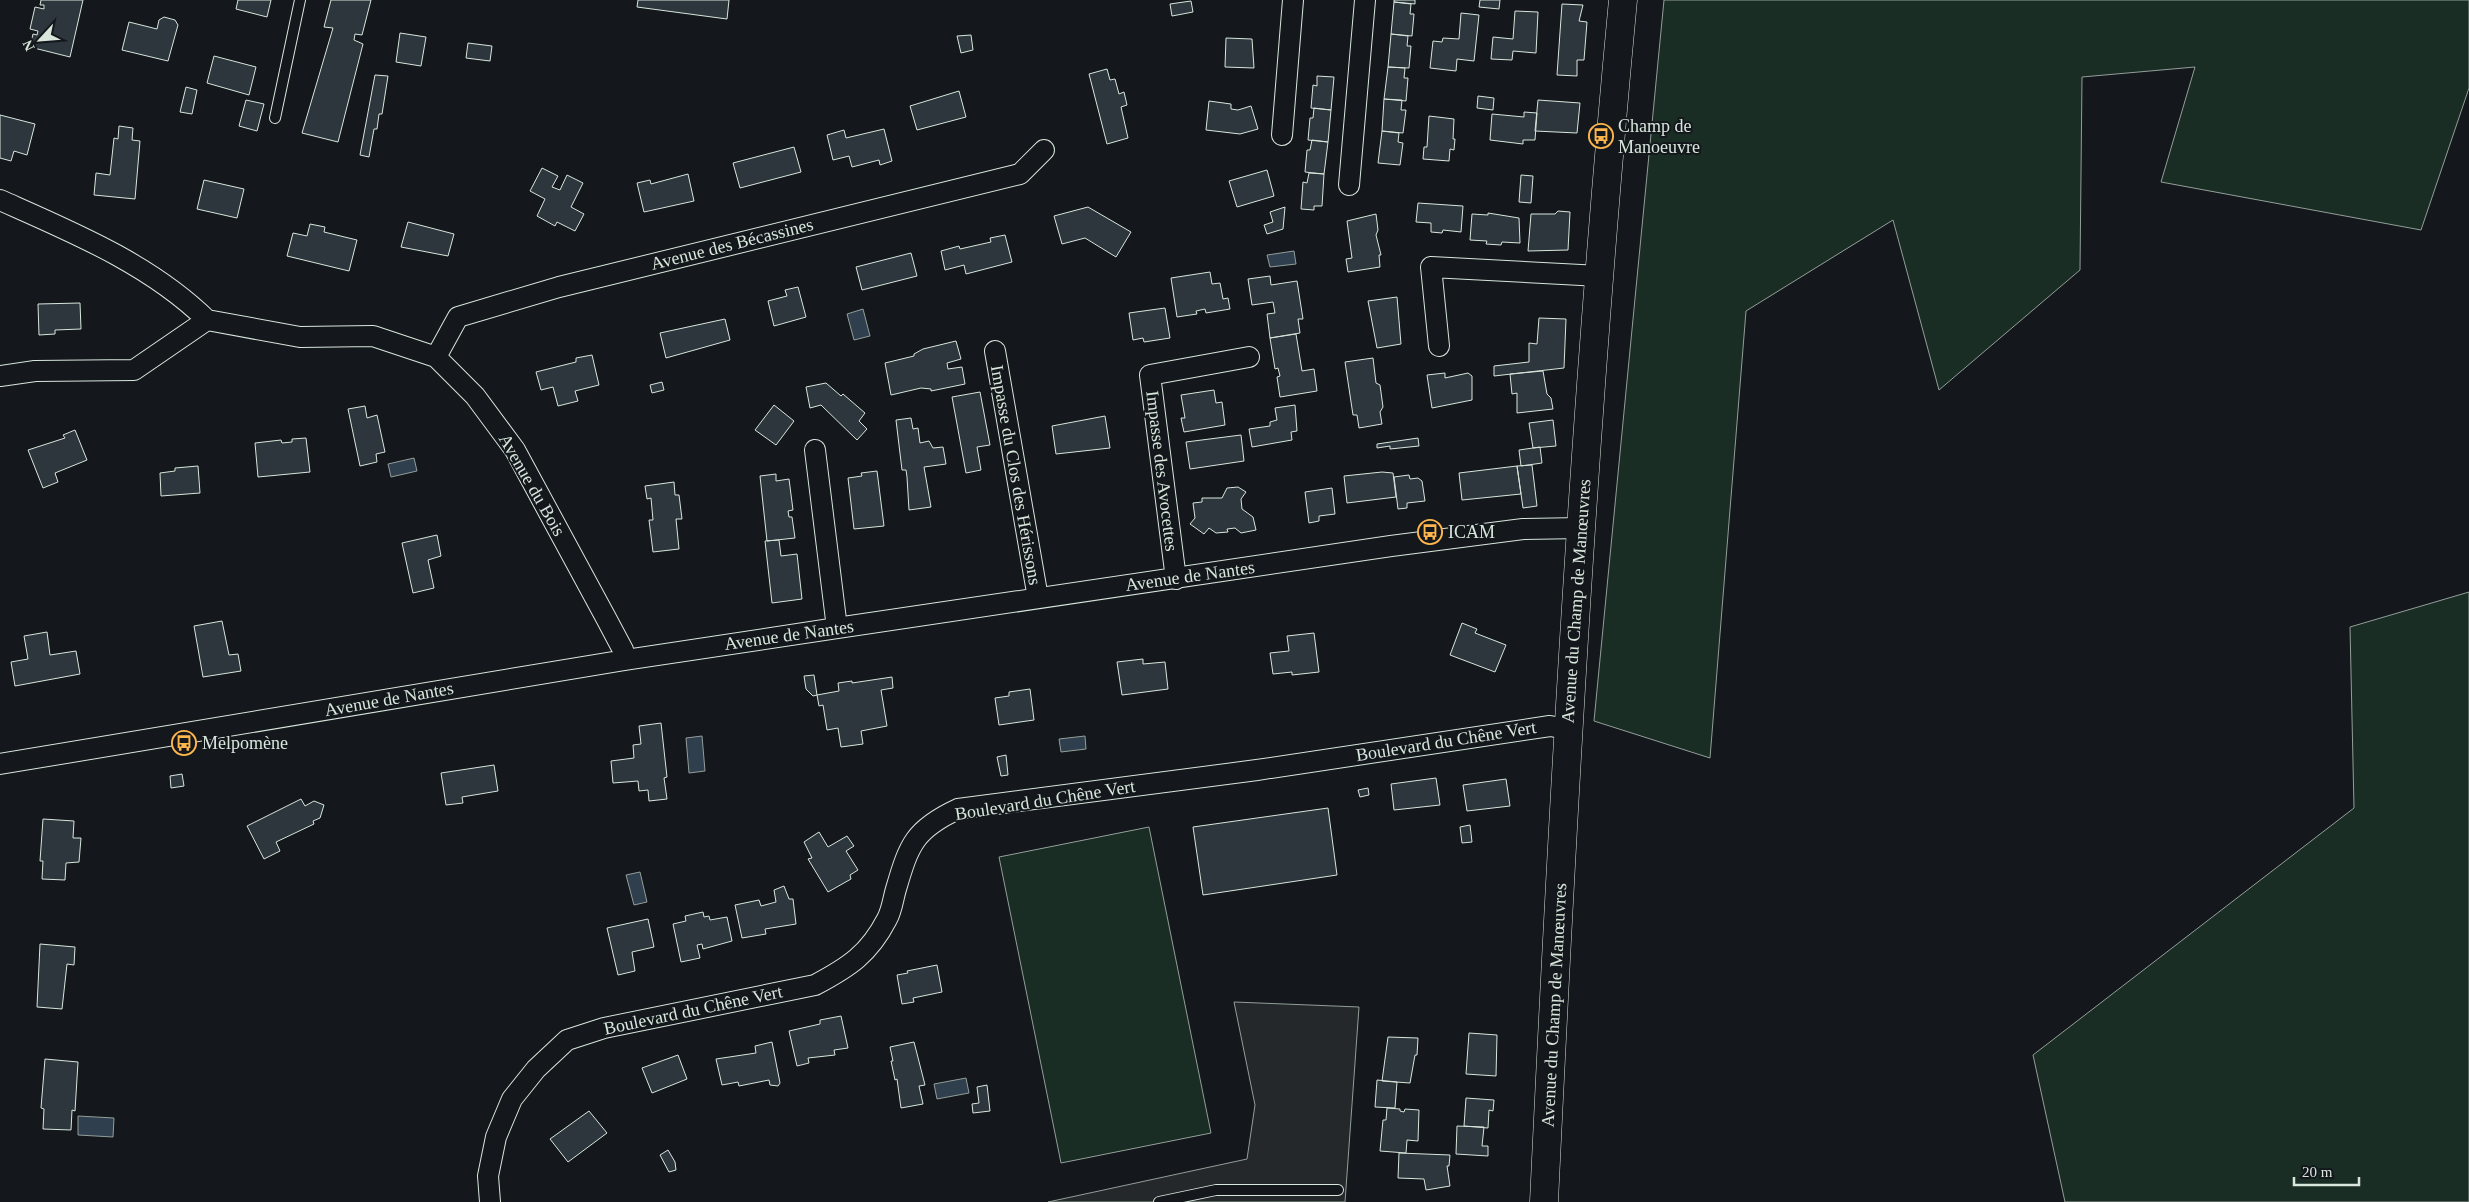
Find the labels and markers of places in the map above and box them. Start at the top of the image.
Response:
place label: Champ de Manoeuvre [1618,116,1700,157]
bus stop icon: Champ de Manoeuvre [1588,123,1614,149]
bus stop icon: ICAM [1417,519,1443,545]
place label: ICAM [1448,522,1495,542]
bus stop icon: Melpomène [171,730,197,756]
place label: Melpomène [202,733,288,753]

